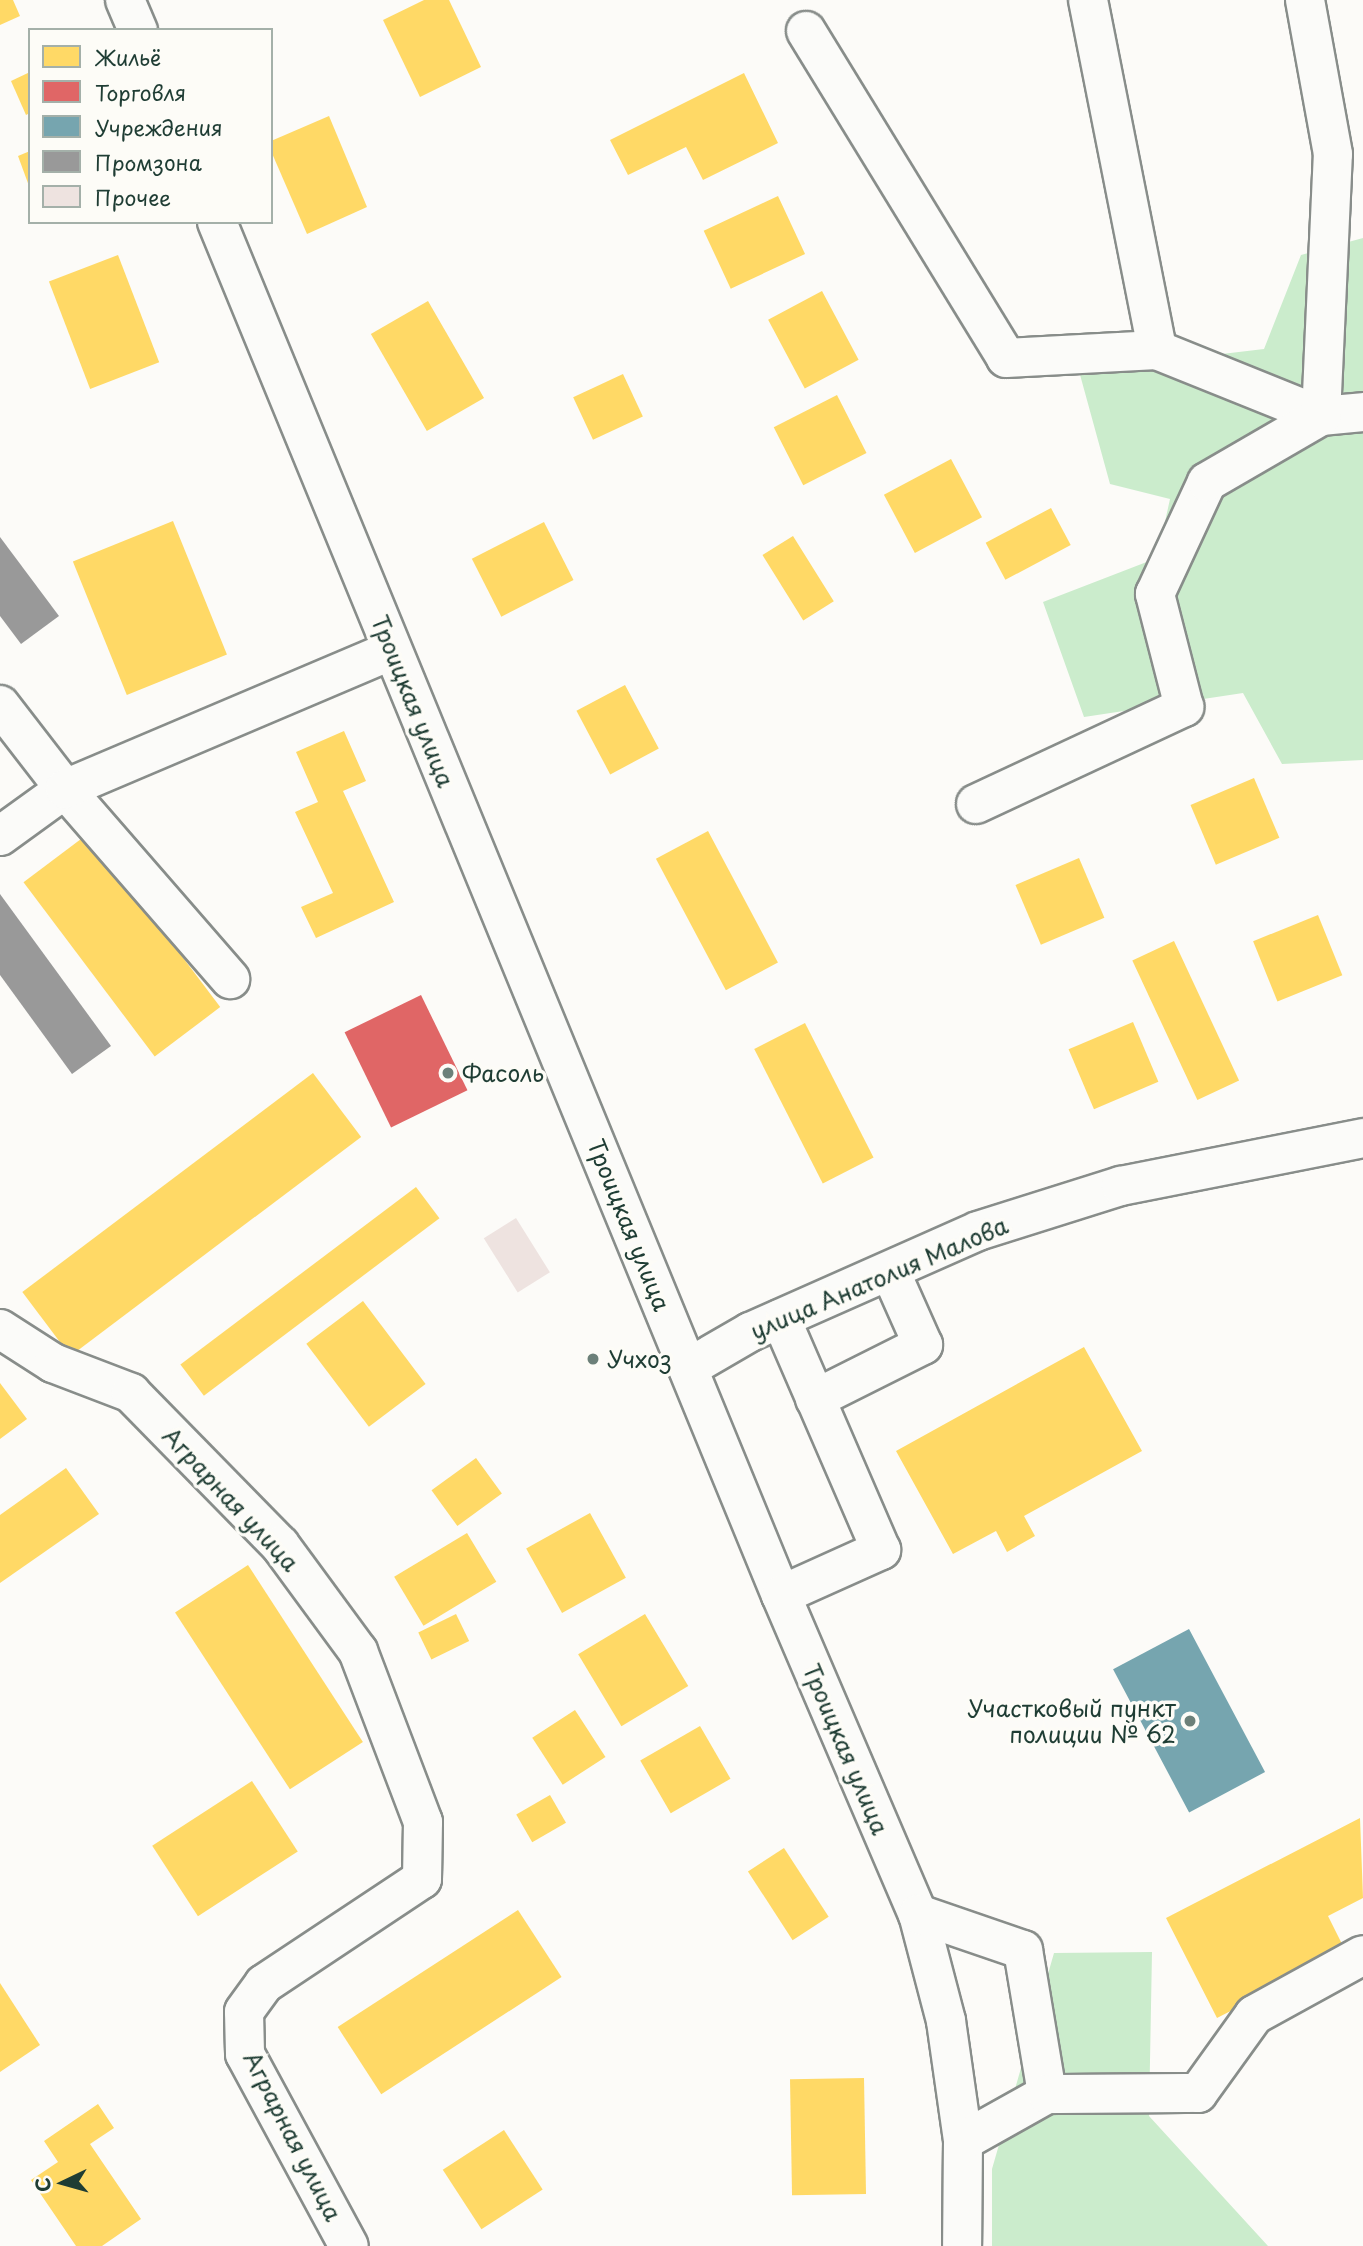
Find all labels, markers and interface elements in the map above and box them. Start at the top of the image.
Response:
legend [28,28,273,224]
text: Жильё [95,41,161,73]
text: Торговля [95,76,186,108]
text: Учреждения [95,111,223,143]
text: Промзона [95,146,202,178]
text: Прочее [95,181,171,213]
street label: Троицкая улица [366,611,460,791]
place label: Фасоль [462,1059,544,1087]
marker: Фасоль [440,1065,456,1081]
street label: Троицкая улица [582,1135,676,1315]
street label: улица Анатолия Малова [745,1211,1013,1345]
place label: Учхоз [607,1345,672,1373]
marker: Учхоз [585,1351,601,1367]
street label: Аграрная улица [157,1421,305,1577]
street label: Троицкая улица [797,1659,895,1839]
place label: Участковый пункт полиции № 62 [968,1694,1176,1748]
marker: Участковый пункт полиции № 62 [1182,1713,1198,1729]
street label: Аграрная улица [238,2046,348,2226]
north arrow [28,2148,98,2218]
text: С [28,2176,57,2193]

